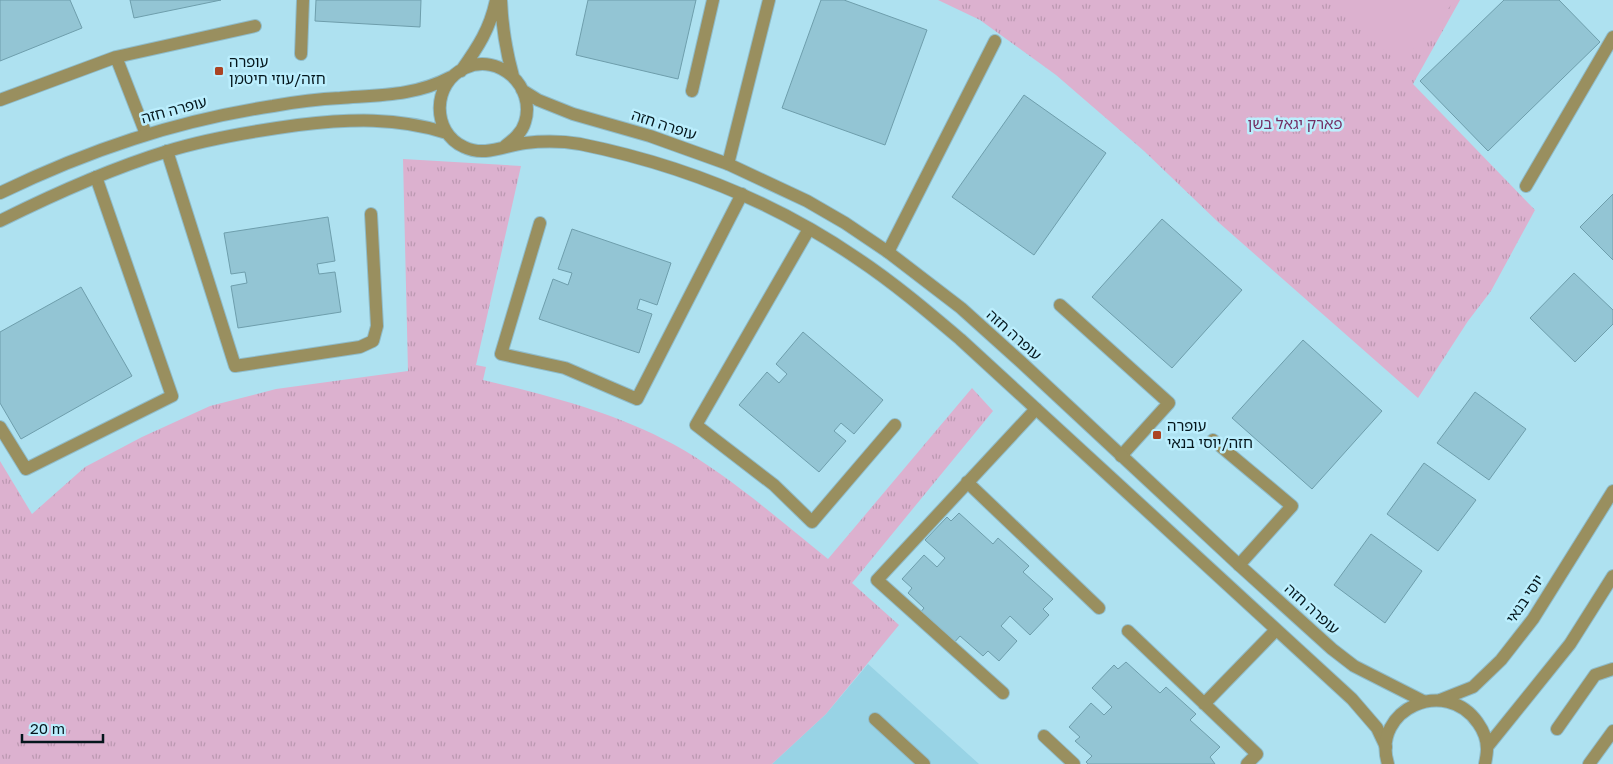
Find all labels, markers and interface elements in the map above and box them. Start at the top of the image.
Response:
place label: עופרה חזה/עוזי חיטמן [229,52,326,87]
marker: עופרה חזה/עוזי חיטמן [213,65,225,77]
street label: עופרה חזה [139,92,209,126]
street label: עופרה חזה [629,105,699,143]
park label: פארק יגאל בשן [1248,114,1342,132]
street label: עופרה חזה [984,305,1046,364]
place label: עופרה חזה/יוסי בנאי [1167,416,1253,451]
marker: עופרה חזה/יוסי בנאי [1151,429,1163,441]
street label: יוסי בנאי [1501,571,1547,626]
street label: עופרה חזה [1282,579,1344,638]
scale bar [22,712,104,744]
text: 20 m [30,719,65,737]

